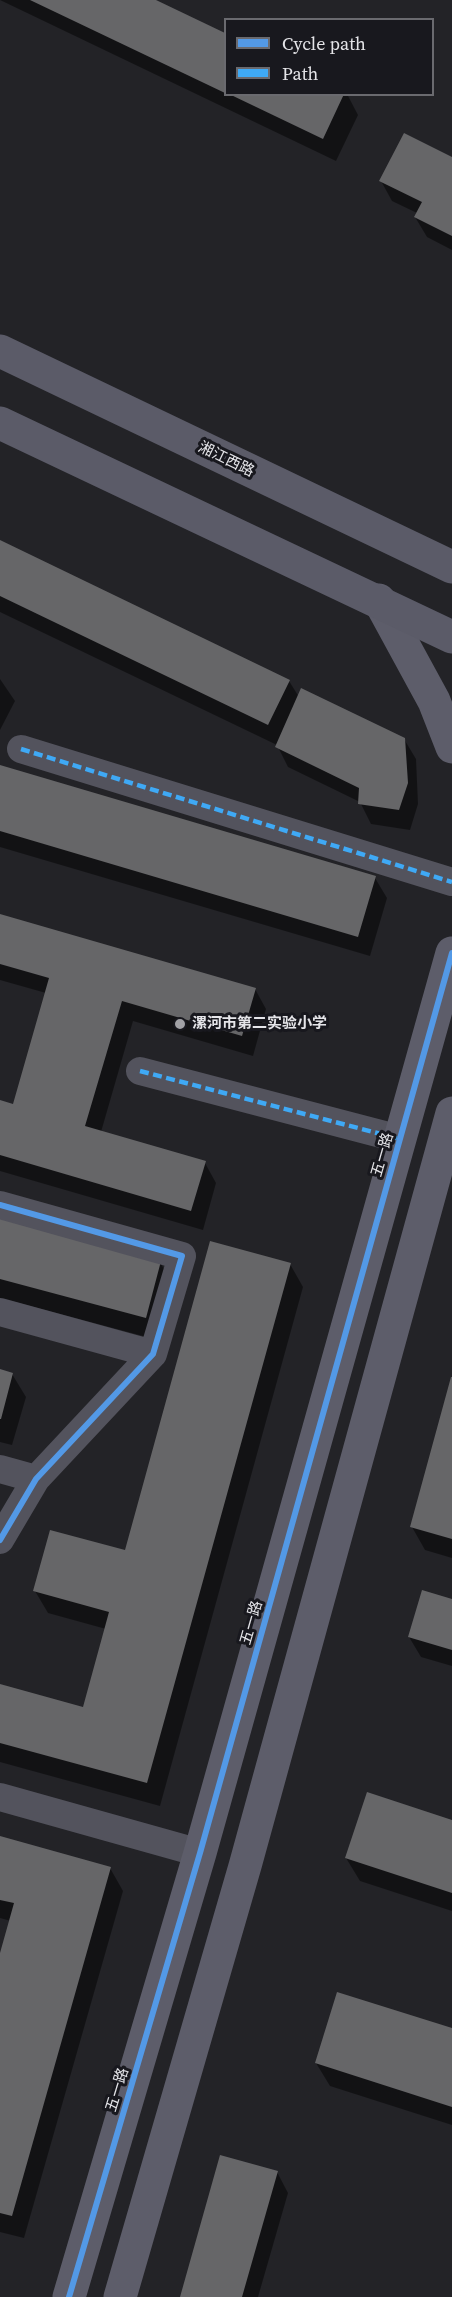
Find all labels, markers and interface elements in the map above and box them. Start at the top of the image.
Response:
legend [224,18,434,96]
text: Cycle path [282,31,366,56]
text: Path [282,61,318,86]
street label: 湘江西路 [195,439,257,481]
place label: 漯河市第二实验小学 [192,1015,327,1033]
marker: 漯河市第二实验小学 [173,1017,187,1031]
street label: 五一路 [368,1131,398,1179]
street label: 五一路 [237,1599,267,1647]
street label: 五一路 [103,2066,133,2114]

